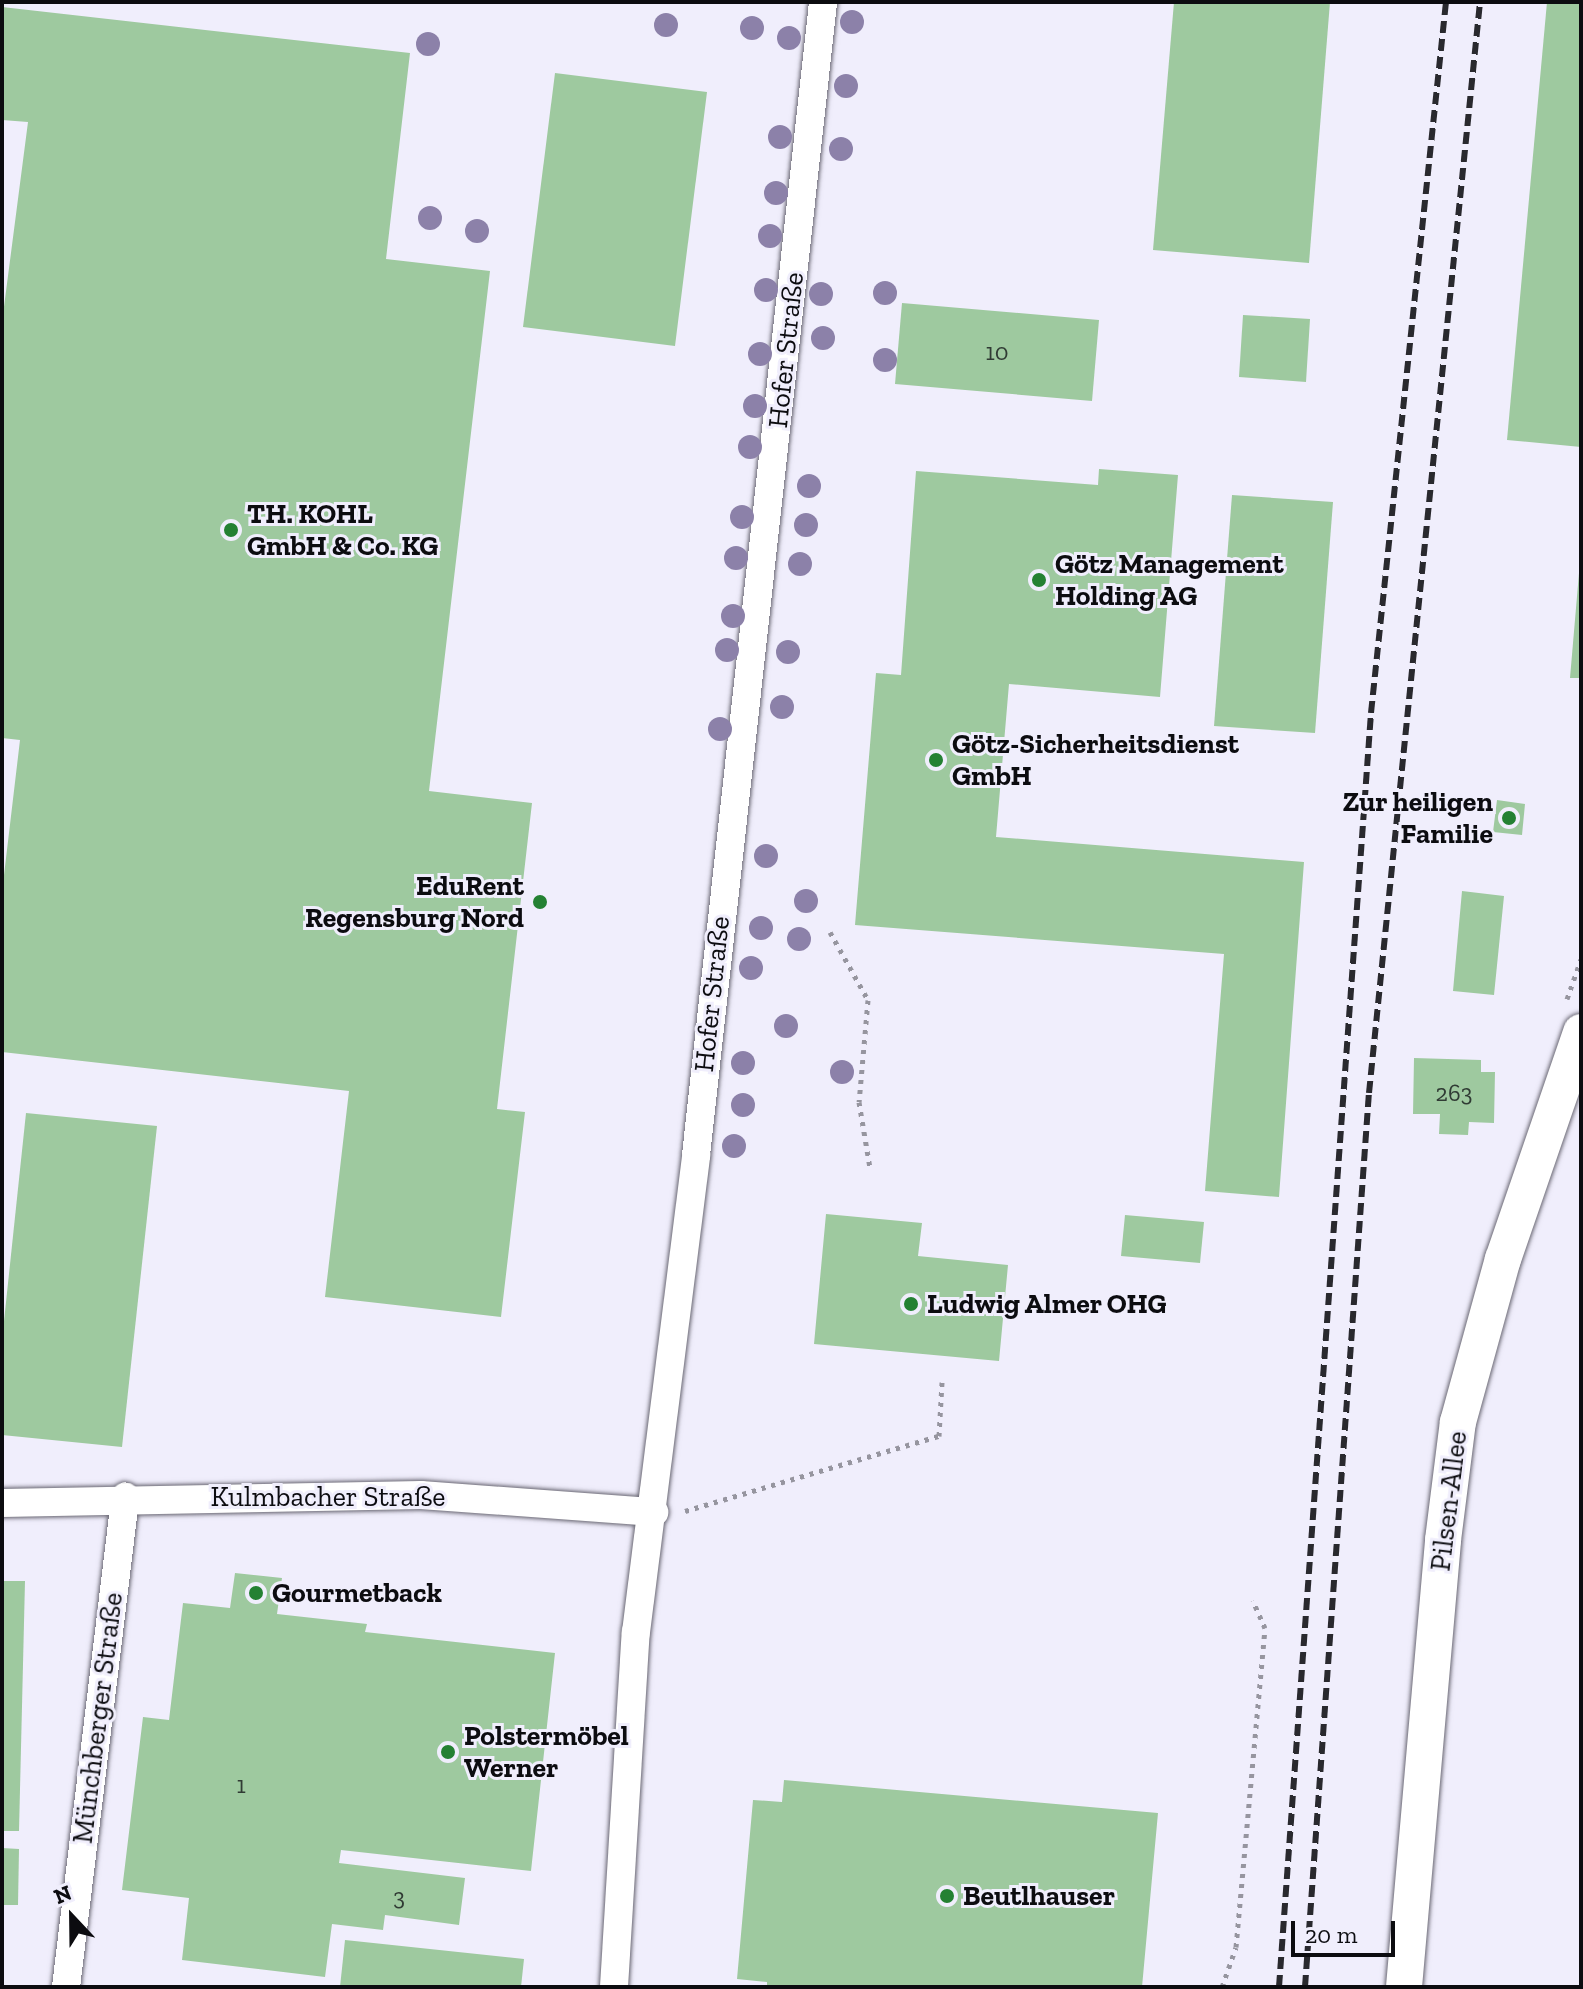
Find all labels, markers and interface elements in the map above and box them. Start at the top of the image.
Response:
street label: Hofer Straße [761,270,811,430]
house number: 10 [985,338,1009,366]
place label: TH. KOHL GmbH & Co. KG [247,497,438,563]
marker: TH. KOHL GmbH & Co. KG [222,521,240,539]
place label: Götz Management Holding AG [1055,547,1284,613]
marker: Götz Management Holding AG [1030,571,1048,589]
place label: Götz-Sicherheitsdienst GmbH [952,727,1239,793]
marker: Götz-Sicherheitsdienst GmbH [927,751,945,769]
place label: Zur heiligen Familie [1342,785,1493,851]
marker: Zur heiligen Familie [1500,809,1518,827]
place label: EduRent Regensburg Nord [305,869,524,935]
marker: EduRent Regensburg Nord [531,893,549,911]
street label: Hofer Straße [687,914,737,1074]
house number: 263 [1436,1079,1472,1107]
place label: Ludwig Almer OHG [927,1287,1168,1321]
marker: Ludwig Almer OHG [902,1295,920,1313]
street label: Pilsen-Allee [1424,1429,1474,1573]
street label: Kulmbacher Straße [210,1480,446,1514]
place label: Gourmetback [272,1576,442,1610]
marker: Gourmetback [247,1584,265,1602]
street label: Münchberger Straße [66,1590,130,1846]
place label: Polstermöbel Werner [464,1719,629,1785]
marker: Polstermöbel Werner [439,1743,457,1761]
house number: 1 [236,1771,246,1799]
north arrow [32,1877,112,1957]
text: N [50,1879,76,1910]
place label: Beutlhauser [963,1879,1115,1913]
house number: 3 [393,1883,405,1911]
marker: Beutlhauser [938,1887,956,1905]
scale bar [1295,1905,1399,1955]
text: 20 m [1305,1920,1357,1949]

